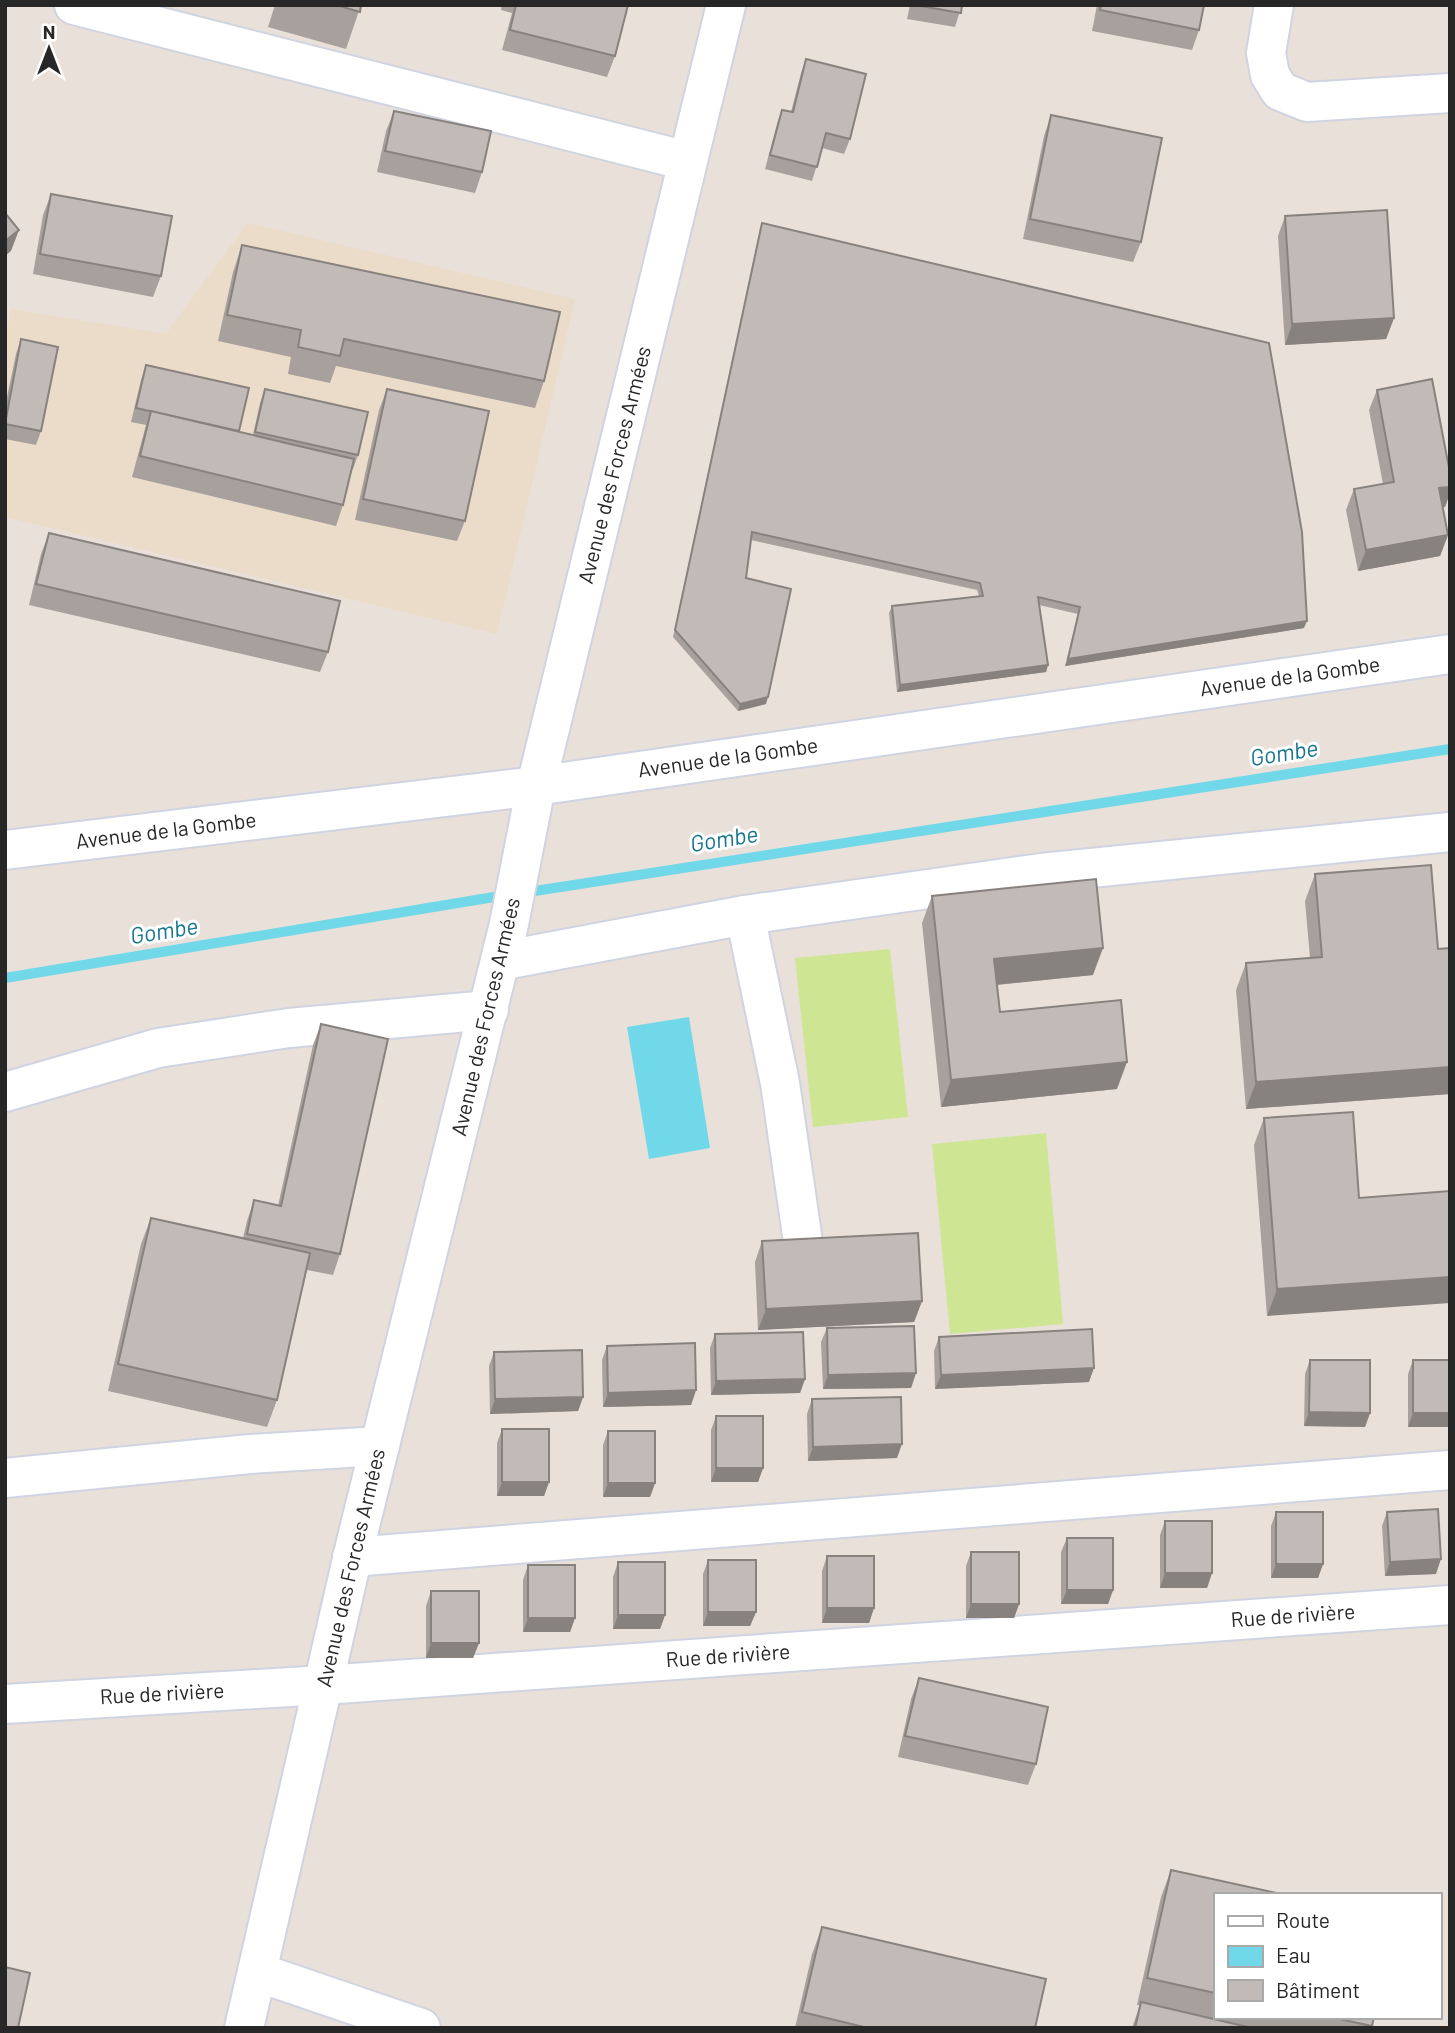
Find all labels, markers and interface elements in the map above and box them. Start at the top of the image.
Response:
north arrow [14,14,84,84]
text: N [43,20,55,43]
street label: Avenue des Forces Armées [572,343,655,586]
street label: Avenue de la Gombe [1198,650,1382,701]
street label: Avenue de la Gombe [636,731,820,782]
water label: Gombe [1248,733,1320,771]
street label: Avenue de la Gombe [74,806,258,853]
water label: Gombe [688,819,760,857]
street label: Avenue des Forces Armées [445,895,524,1138]
water label: Gombe [128,911,200,949]
street label: Avenue des Forces Armées [310,1446,389,1689]
street label: Rue de rivière [1230,1598,1356,1631]
street label: Rue de rivière [665,1638,791,1671]
street label: Rue de rivière [99,1677,225,1708]
legend [1214,1893,1441,2019]
text: Route [1276,1907,1330,1932]
text: Eau [1276,1942,1311,1967]
text: Bâtiment [1276,1977,1360,2002]

